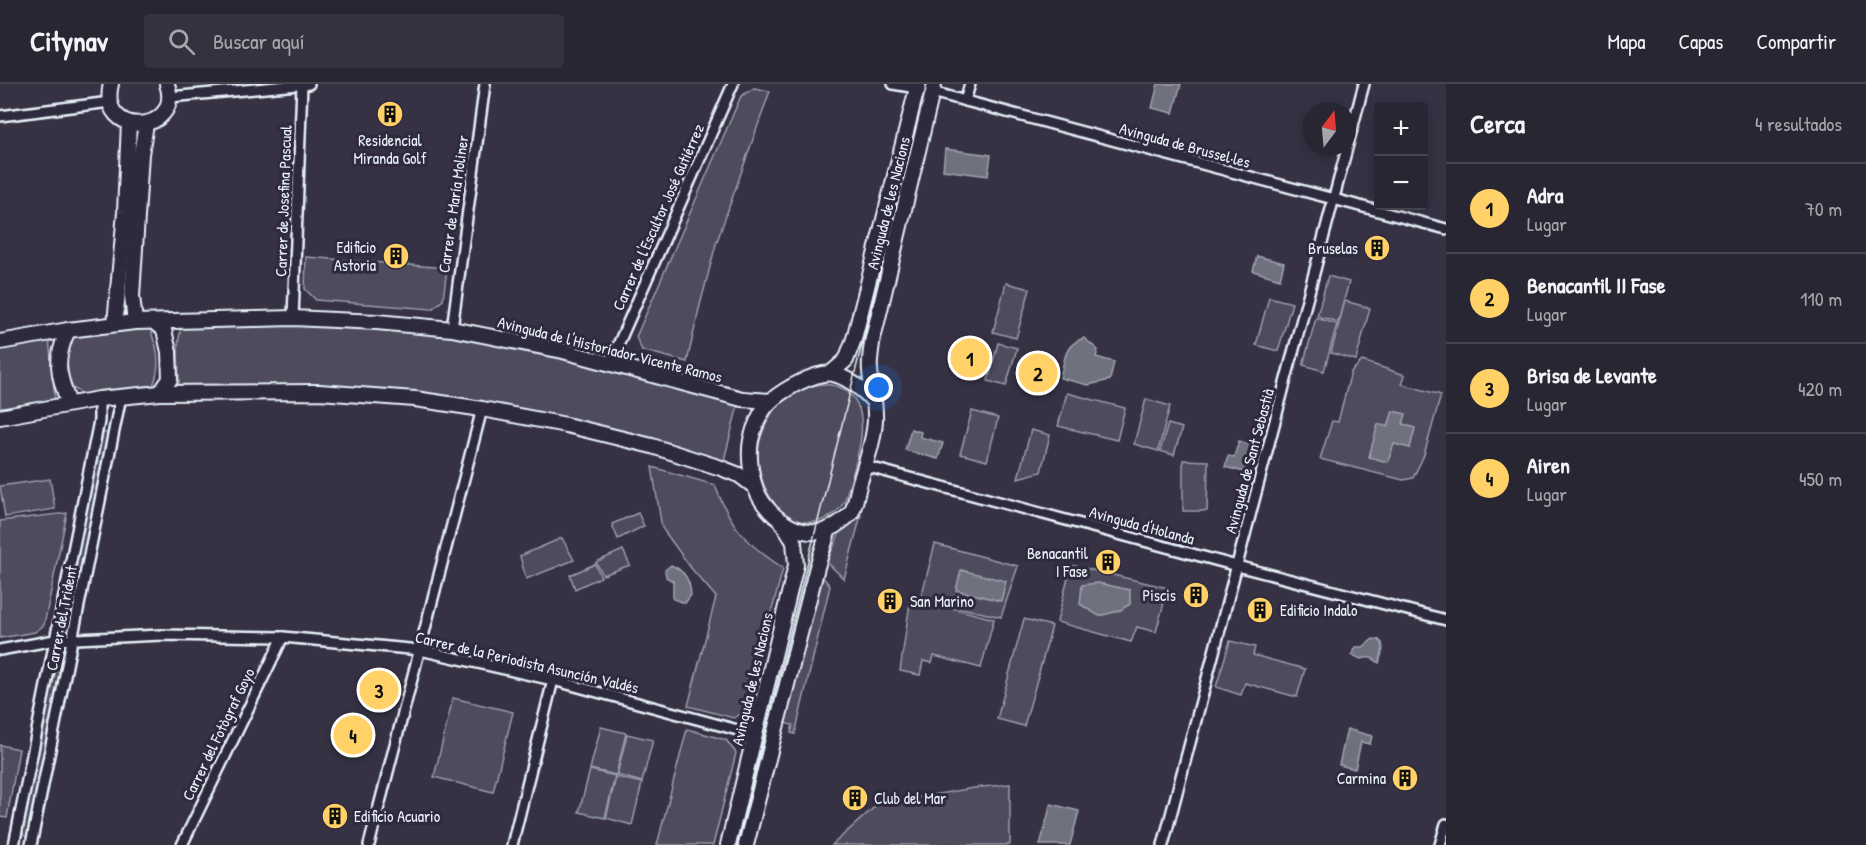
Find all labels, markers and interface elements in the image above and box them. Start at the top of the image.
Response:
search box [144,14,564,68]
text: Citynav [30,22,108,60]
icon: search [165,25,198,58]
text: Buscar aquí [213,26,305,56]
text: Mapa [1607,27,1645,56]
text: Capas [1678,27,1723,56]
text: Compartir [1756,27,1836,56]
building icon: Residencial Miranda Golf [375,99,405,129]
north arrow [1302,102,1356,156]
map controls [1374,102,1428,210]
button: + [1374,102,1428,156]
text: Cerca [1470,106,1525,141]
text: 4 resultados [1755,110,1842,137]
street label: Avinguda de Brussel·les [1117,117,1253,173]
street label: Carrer de l'Escultor José Gutiérrez [607,120,709,314]
street label: Carrer de Josefina Pascual [269,124,297,277]
place label: Residencial Miranda Golf [353,129,427,169]
street label: Carrer de María Moliner [432,134,474,274]
street label: Avinguda de les Nacions [861,134,915,272]
button: − [1374,156,1428,210]
text: Adra [1527,180,1563,210]
text: 1 [1486,195,1493,222]
text: 70 m [1805,195,1842,222]
text: Lugar [1527,210,1567,237]
building icon: Bruselas [1362,233,1392,263]
place label: Edificio Astoria [334,236,377,276]
place label: Bruselas [1308,237,1358,259]
building icon: Edificio Astoria [381,241,411,271]
text: Benacantil II Fase [1527,270,1666,300]
text: 2 [1485,285,1494,312]
text: 110 m [1800,285,1842,312]
text: Lugar [1527,300,1567,327]
street label: Avinguda de l'Historiador Vicente Ramos [495,310,725,388]
pin: 1 [950,336,990,380]
pin: 2 [1018,350,1058,396]
text: Brisa de Levante [1527,360,1657,390]
your location [864,373,893,402]
text: 3 [1485,375,1494,402]
text: 420 m [1798,375,1842,402]
street label: Avinguda de Sant Sebastià [1219,386,1279,536]
text: Lugar [1527,390,1567,417]
text: Airen [1527,450,1570,480]
text: 4 [1486,465,1493,492]
text: 450 m [1799,465,1842,492]
text: Lugar [1527,480,1567,507]
street label: Avinguda d'Holanda [1087,500,1197,550]
place label: Benacantil I Fase [1027,542,1089,582]
building icon: Benacantil I Fase [1093,547,1123,577]
street label: Carrer del Trident [40,563,82,672]
building icon: Piscis [1181,580,1211,610]
place label: Piscis [1143,584,1176,606]
building icon: San Marino [875,586,905,616]
place label: San Marino [910,590,974,612]
building icon: Edificio Indalo [1245,595,1275,625]
place label: Edificio Indalo [1280,599,1358,621]
street label: Avinguda de les Nacions [726,610,778,748]
street label: Carrer de la Periodista Asunción Valdés [413,626,641,698]
street label: Carrer del Fotògraf Goyo [176,664,260,804]
pin: 3 [360,668,398,712]
pin: 4 [334,712,372,758]
building icon: Carmina [1390,763,1420,793]
place label: Carmina [1337,767,1386,789]
building icon: Club del Mar [840,783,870,813]
place label: Club del Mar [874,787,946,809]
building icon: Edificio Acuario [320,801,350,831]
place label: Edificio Acuario [354,805,441,827]

